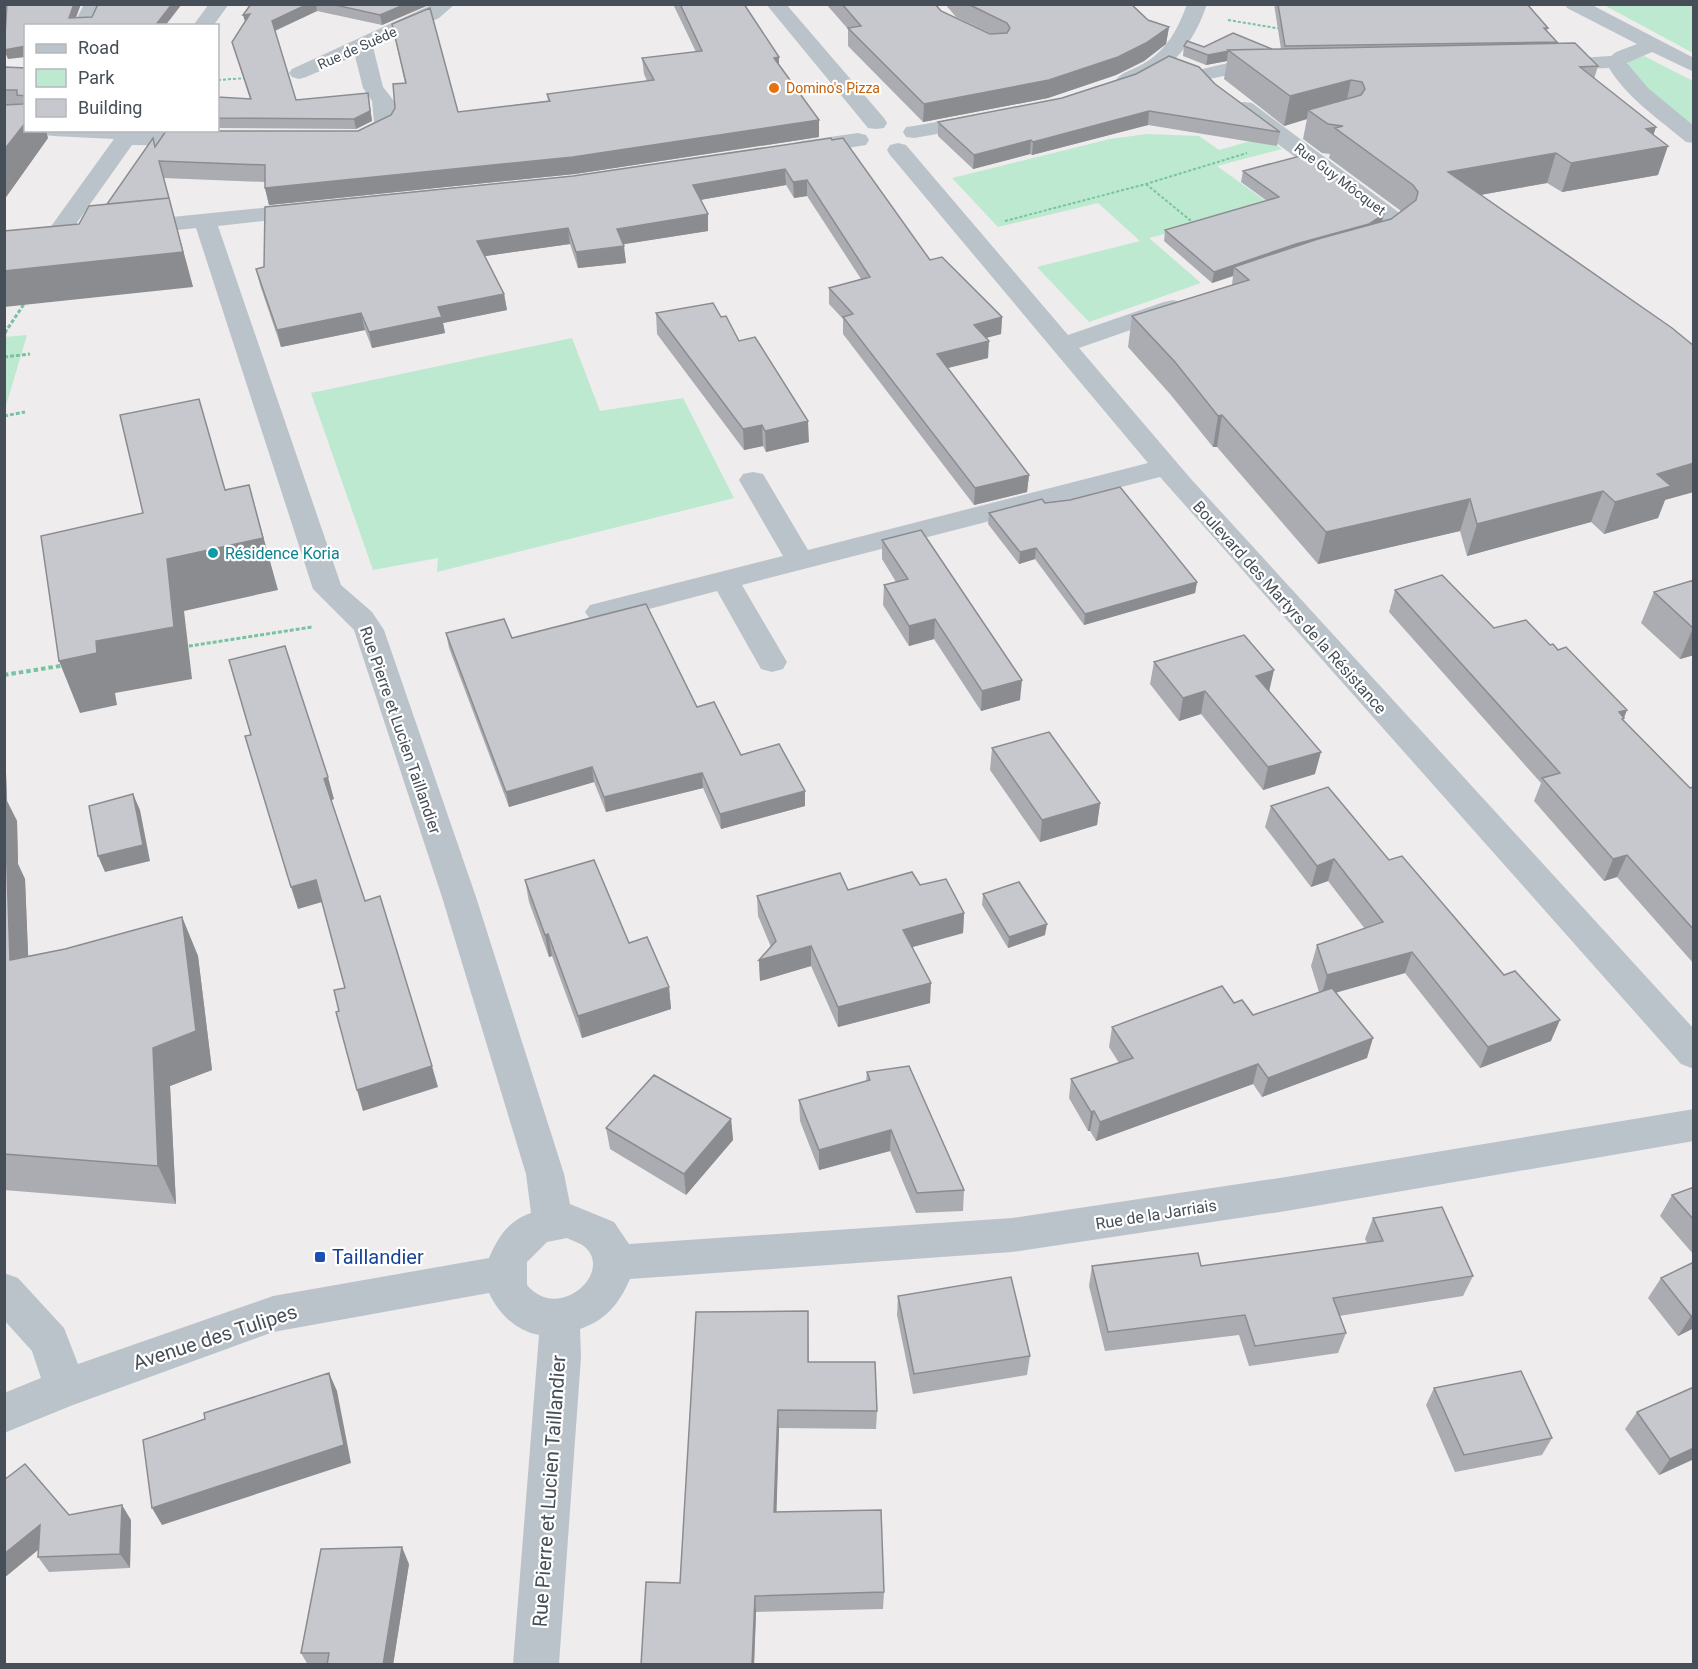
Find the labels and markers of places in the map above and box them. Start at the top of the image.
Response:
place label: Domino's Pizza [786,80,880,96]
marker: Domino's Pizza [767,81,781,95]
place label: Résidence Koria [225,544,340,563]
marker: Résidence Koria [206,546,220,560]
place label: Taillandier [332,1245,424,1269]
marker: Taillandier [313,1250,327,1264]

